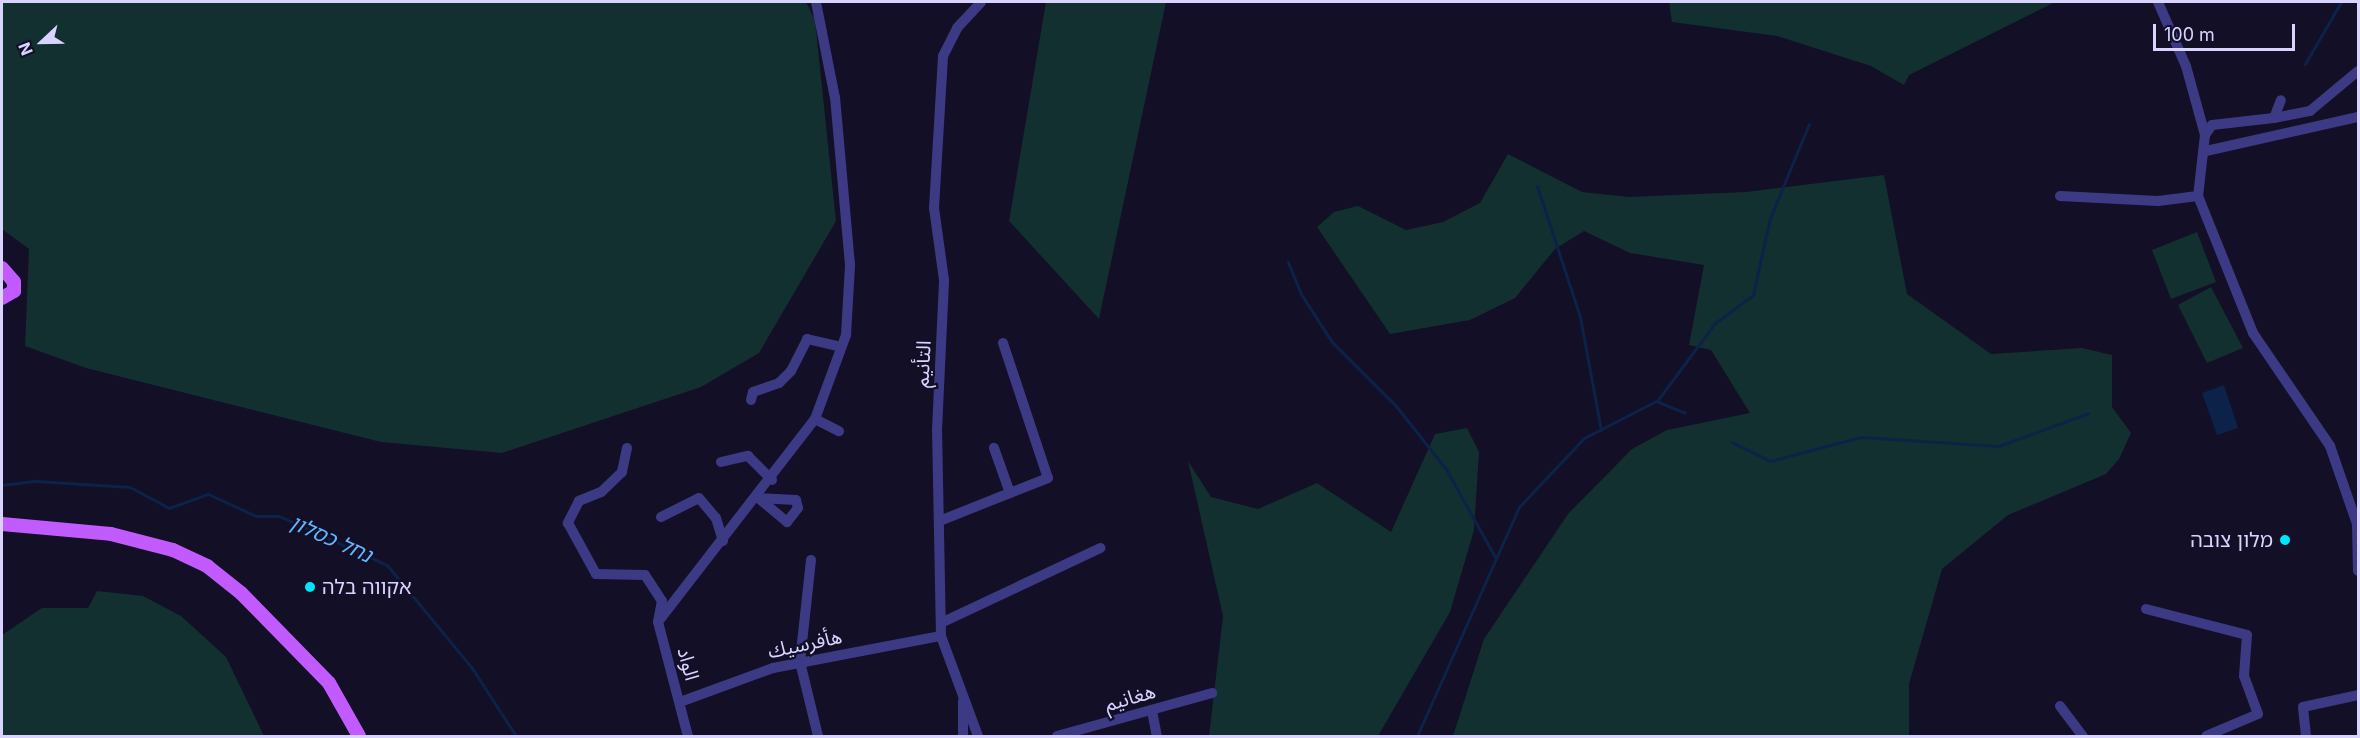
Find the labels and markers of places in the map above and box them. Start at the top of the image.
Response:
place label: מלון צובה [2190,528,2273,552]
marker: מלון צובה [2278,533,2292,547]
place label: אקווה בלה [322,575,412,599]
marker: אקווה בלה [303,580,317,594]

